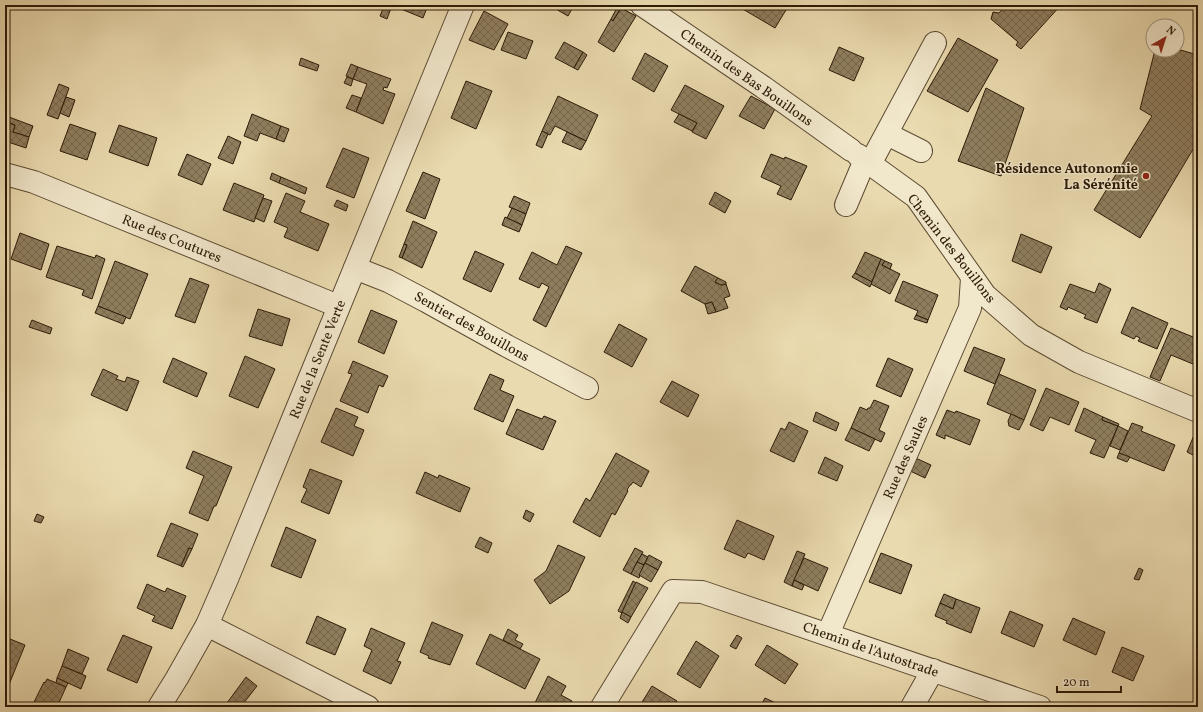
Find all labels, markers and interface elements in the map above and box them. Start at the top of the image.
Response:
north arrow [1145,18,1185,58]
text: N [1163,23,1178,40]
street label: Chemin des Bas Bouillons [676,25,816,131]
place label: Résidence Autonomie La Sérénité [996,160,1138,195]
marker: Résidence Autonomie La Sérénité [1141,171,1151,181]
street label: Chemin des Bouillons [902,190,999,307]
street label: Rue des Coutures [119,211,224,268]
street label: Sentier des Bouillons [410,288,532,367]
street label: Rue de la Sente Verte [286,297,351,422]
street label: Rue des Saules [879,413,933,502]
street label: Chemin de l'Autostrade [800,618,941,683]
scale bar [1057,668,1121,694]
text: 20 m [1063,675,1090,691]

